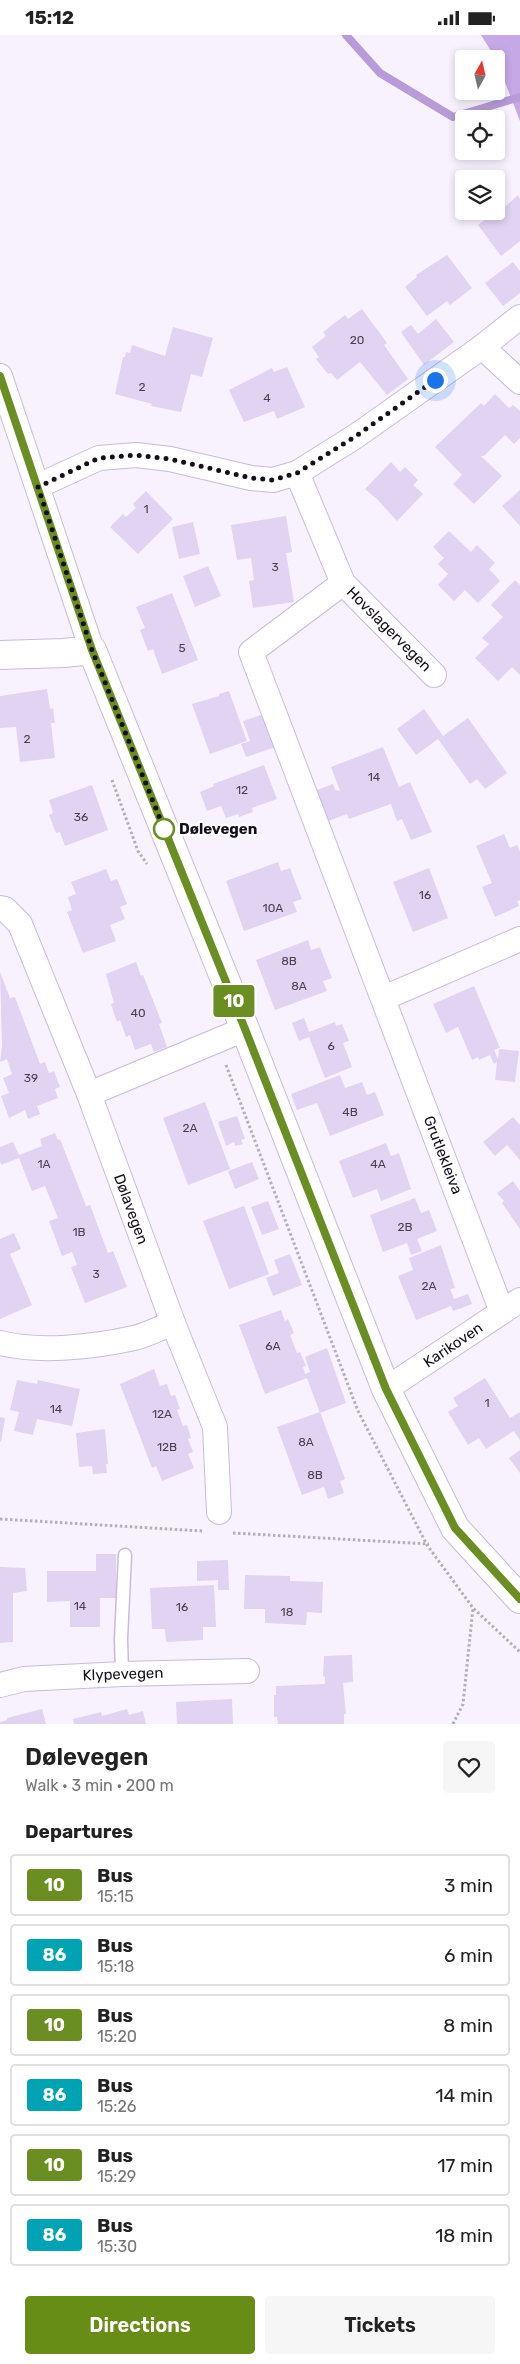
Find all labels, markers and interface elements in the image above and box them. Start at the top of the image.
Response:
text: 15:12 [25,6,74,29]
north arrow [455,50,505,100]
map controls [455,50,505,220]
button: locate [455,110,505,160]
button: layers [455,170,505,220]
house number: 20 [350,333,364,347]
your location [423,368,448,393]
house number: 2 [138,380,146,394]
house number: 4 [263,391,271,405]
house number: 1 [143,502,149,516]
house number: 3 [271,560,279,574]
street label: Hovslagervegen [343,583,435,675]
house number: 5 [178,641,186,655]
house number: 2 [23,732,31,746]
house number: 14 [368,770,381,784]
house number: 12 [236,783,248,797]
house number: 36 [74,810,88,824]
marker: Dølevegen [153,818,175,840]
place label: Dølevegen [179,820,257,838]
house number: 16 [419,888,431,902]
house number: 10A [263,901,283,915]
house number: 8B [281,954,297,968]
house number: 8A [291,979,307,993]
line badge: 10 [212,985,256,1017]
text: 10 [223,990,245,1012]
house number: 40 [130,1006,146,1020]
house number: 6 [327,1039,335,1053]
house number: 39 [24,1071,38,1085]
house number: 4B [342,1105,358,1119]
street label: Grutlekleiva [420,1113,466,1197]
house number: 2A [182,1121,198,1135]
house number: 1A [37,1157,51,1171]
house number: 4A [370,1157,386,1171]
street label: Dølavegen [110,1171,152,1247]
house number: 2B [397,1220,413,1234]
house number: 1B [72,1225,86,1239]
house number: 3 [92,1267,100,1281]
house number: 2A [421,1279,437,1293]
street label: Karikoven [420,1319,486,1371]
house number: 6A [265,1339,281,1353]
house number: 1 [484,1396,490,1410]
house number: 14 [50,1402,63,1416]
house number: 12A [152,1407,172,1421]
house number: 8A [298,1435,314,1449]
house number: 12B [157,1440,177,1454]
house number: 8B [307,1468,323,1482]
house number: 14 [74,1599,87,1613]
house number: 16 [176,1600,188,1614]
house number: 18 [281,1605,293,1619]
street label: Klypevegen [82,1664,164,1684]
button: heart [443,1741,495,1793]
text: Dølevegen [25,1743,148,1771]
text: Walk · 3 min · 200 m [25,1776,174,1795]
text: Departures [25,1820,133,1843]
text: Bus [97,1864,133,1887]
text: 10 [44,1874,65,1896]
text: 3 min [444,1874,493,1897]
text: 15:15 [97,1887,134,1906]
text: Bus [97,1934,133,1957]
text: 86 [43,1944,66,1966]
text: 6 min [444,1944,493,1967]
text: 15:18 [97,1957,134,1976]
text: Bus [97,2004,133,2027]
text: 10 [44,2014,65,2036]
text: 8 min [443,2014,493,2037]
text: 15:20 [97,2027,137,2046]
text: Bus [97,2074,133,2097]
text: 86 [43,2084,66,2106]
text: 14 min [435,2084,493,2107]
text: 15:26 [97,2097,137,2116]
text: Bus [97,2144,133,2167]
text: 10 [44,2154,65,2176]
text: 17 min [437,2154,493,2177]
text: 15:29 [97,2167,136,2186]
text: Bus [97,2214,133,2237]
text: 86 [43,2224,66,2246]
text: 18 min [435,2224,493,2247]
text: 15:30 [97,2237,137,2256]
button: Directions [25,2296,255,2354]
button: Tickets [265,2296,495,2354]

